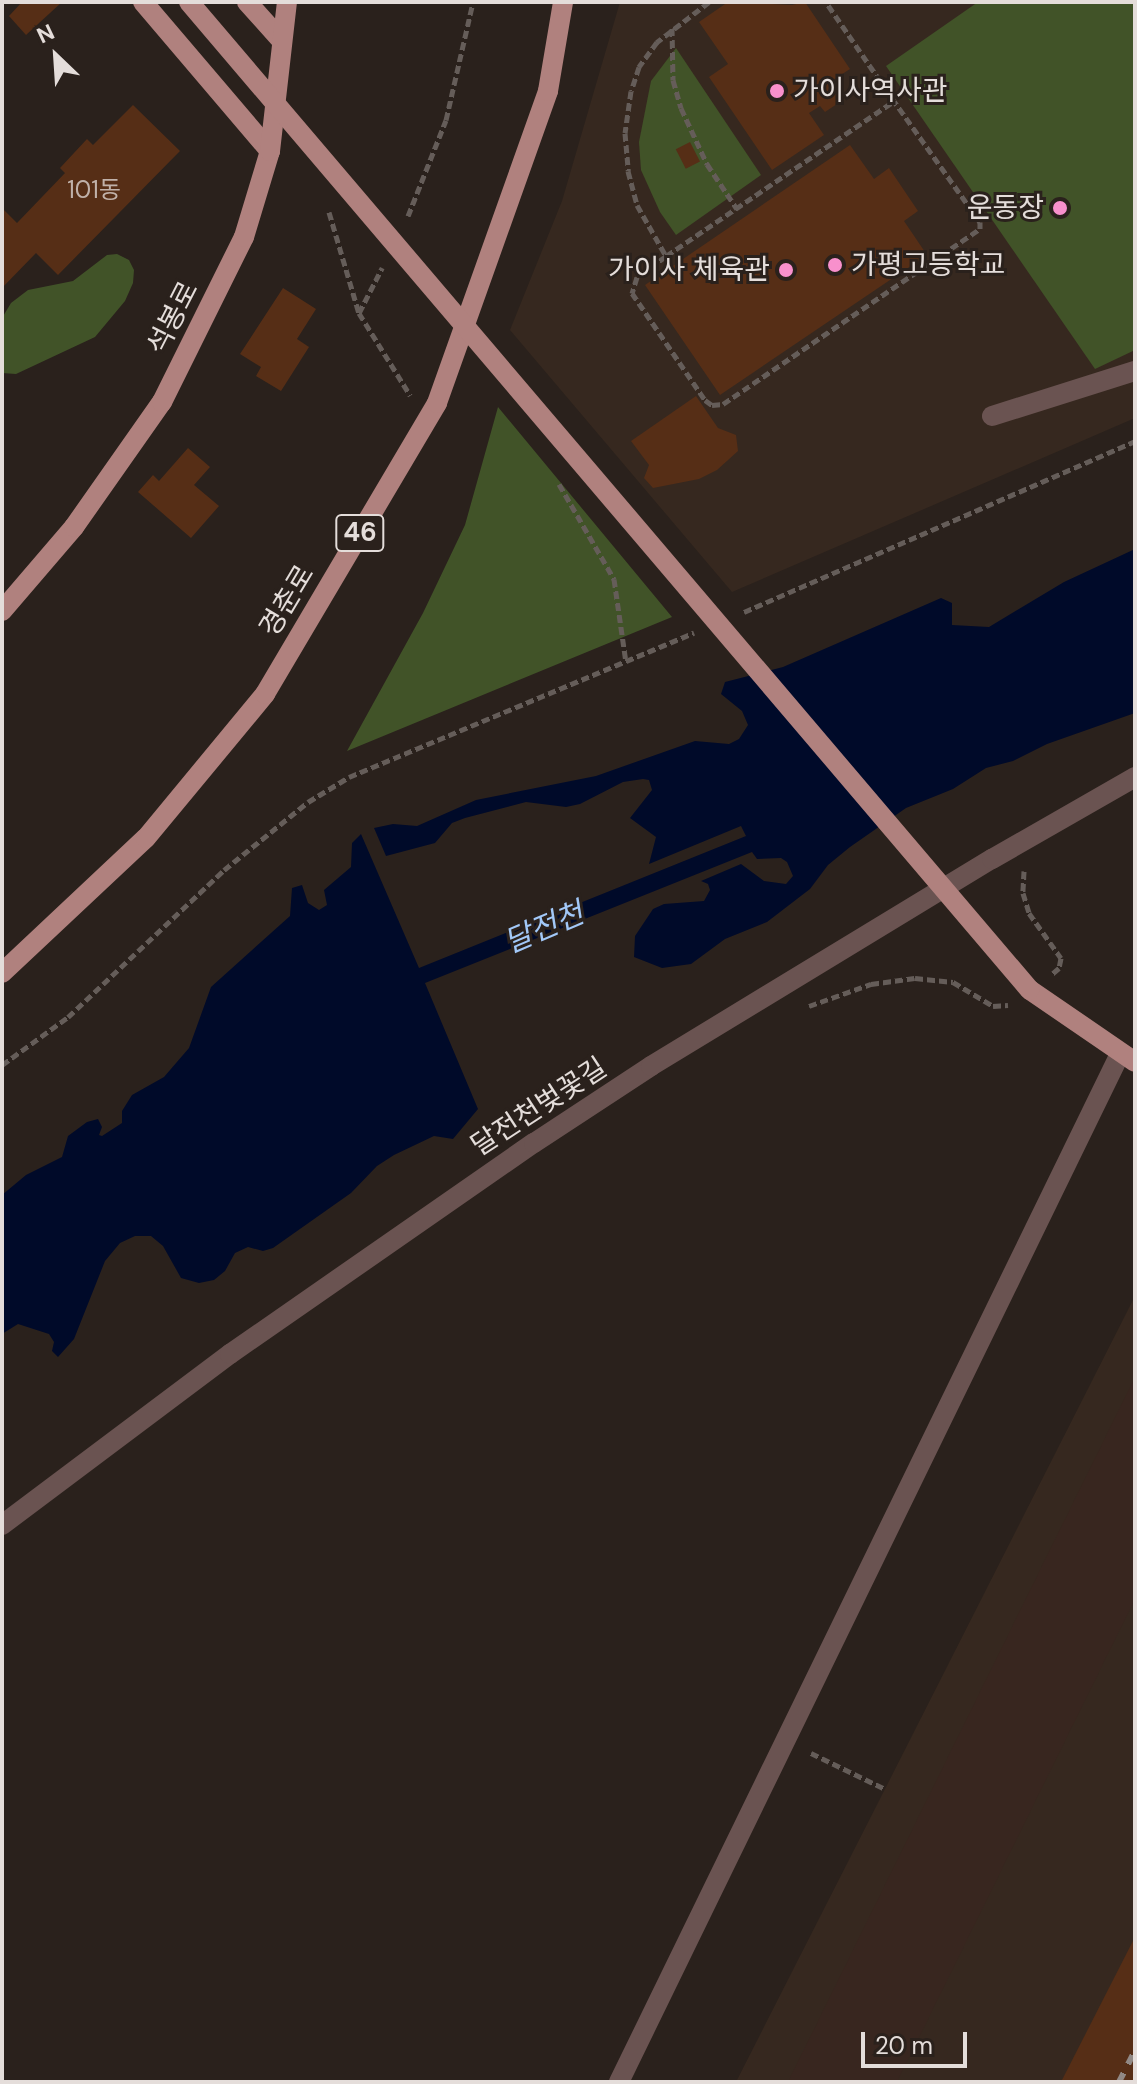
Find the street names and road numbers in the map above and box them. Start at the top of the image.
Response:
street label: 석봉로 [140,276,206,360]
road number: 46 [334,511,386,555]
street label: 경춘로 [253,559,321,643]
street label: 달전천벚꽃길 [465,1051,613,1163]

